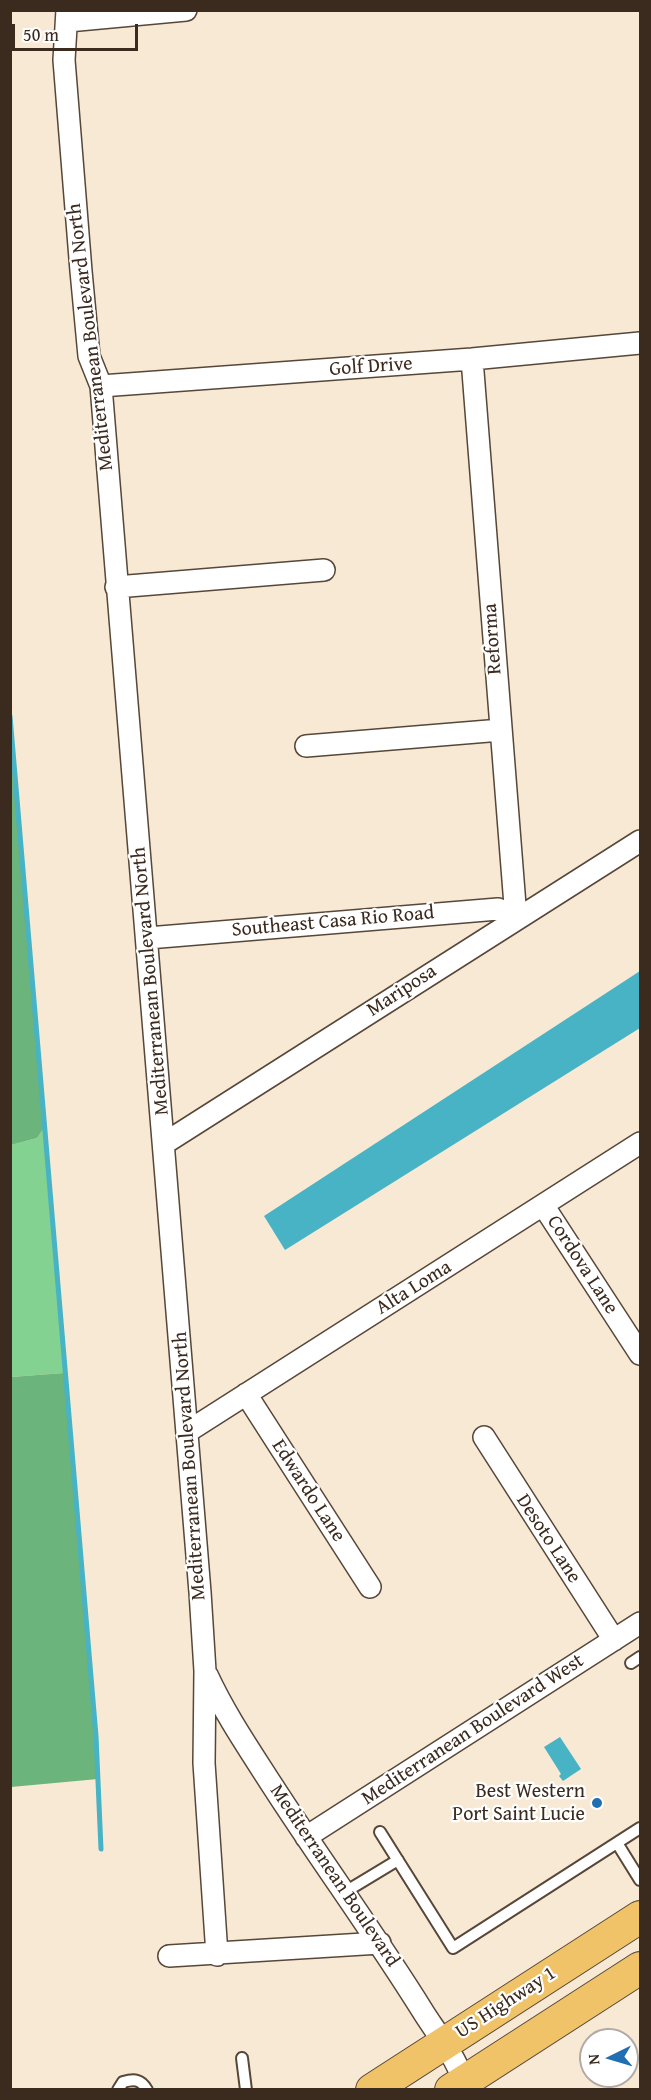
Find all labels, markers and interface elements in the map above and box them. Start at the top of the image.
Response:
scale bar [15,12,141,50]
text: 50 m [23,21,59,48]
street label: Mediterranean Boulevard North [63,202,119,472]
street label: Golf Drive [329,352,413,382]
street label: Reforma [479,602,507,676]
street label: Mediterranean Boulevard North [127,846,175,1116]
street label: Southeast Casa Rio Road [231,901,435,943]
street label: Mariposa [363,960,441,1022]
street label: Cordova Lane [541,1211,623,1319]
street label: Alta Loma [372,1255,456,1321]
street label: Mediterranean Boulevard North [169,1331,211,1601]
street label: Edwardo Lane [266,1435,350,1547]
street label: Desoto Lane [510,1490,586,1588]
street label: Mediterranean Boulevard West [357,1649,589,1811]
street label: Mediterranean Boulevard [264,1780,404,1972]
place label: Best Western Port Saint Lucie [452,1780,585,1827]
marker: Best Western Port Saint Lucie [590,1796,604,1810]
street label: US Highway 1 [451,1962,561,2044]
north arrow [579,2028,639,2088]
text: N [581,2053,605,2066]

